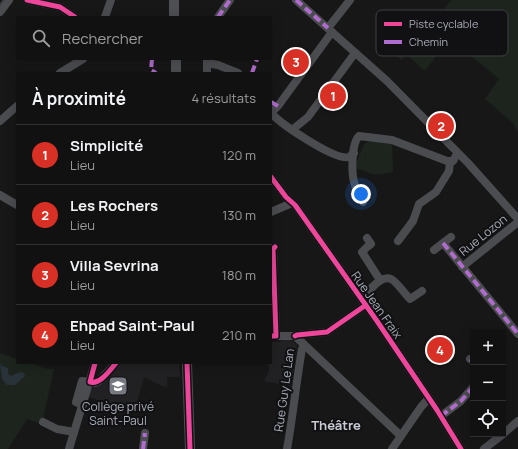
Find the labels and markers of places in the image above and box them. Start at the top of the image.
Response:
pin: 3 [283,47,309,77]
pin: 1 [320,81,346,111]
pin: 2 [428,111,454,141]
pin: 4 [427,335,453,365]
school or university icon: Collège privé Saint-Paul [107,375,129,397]
place label: Collège privé Saint-Paul [82,398,154,429]

